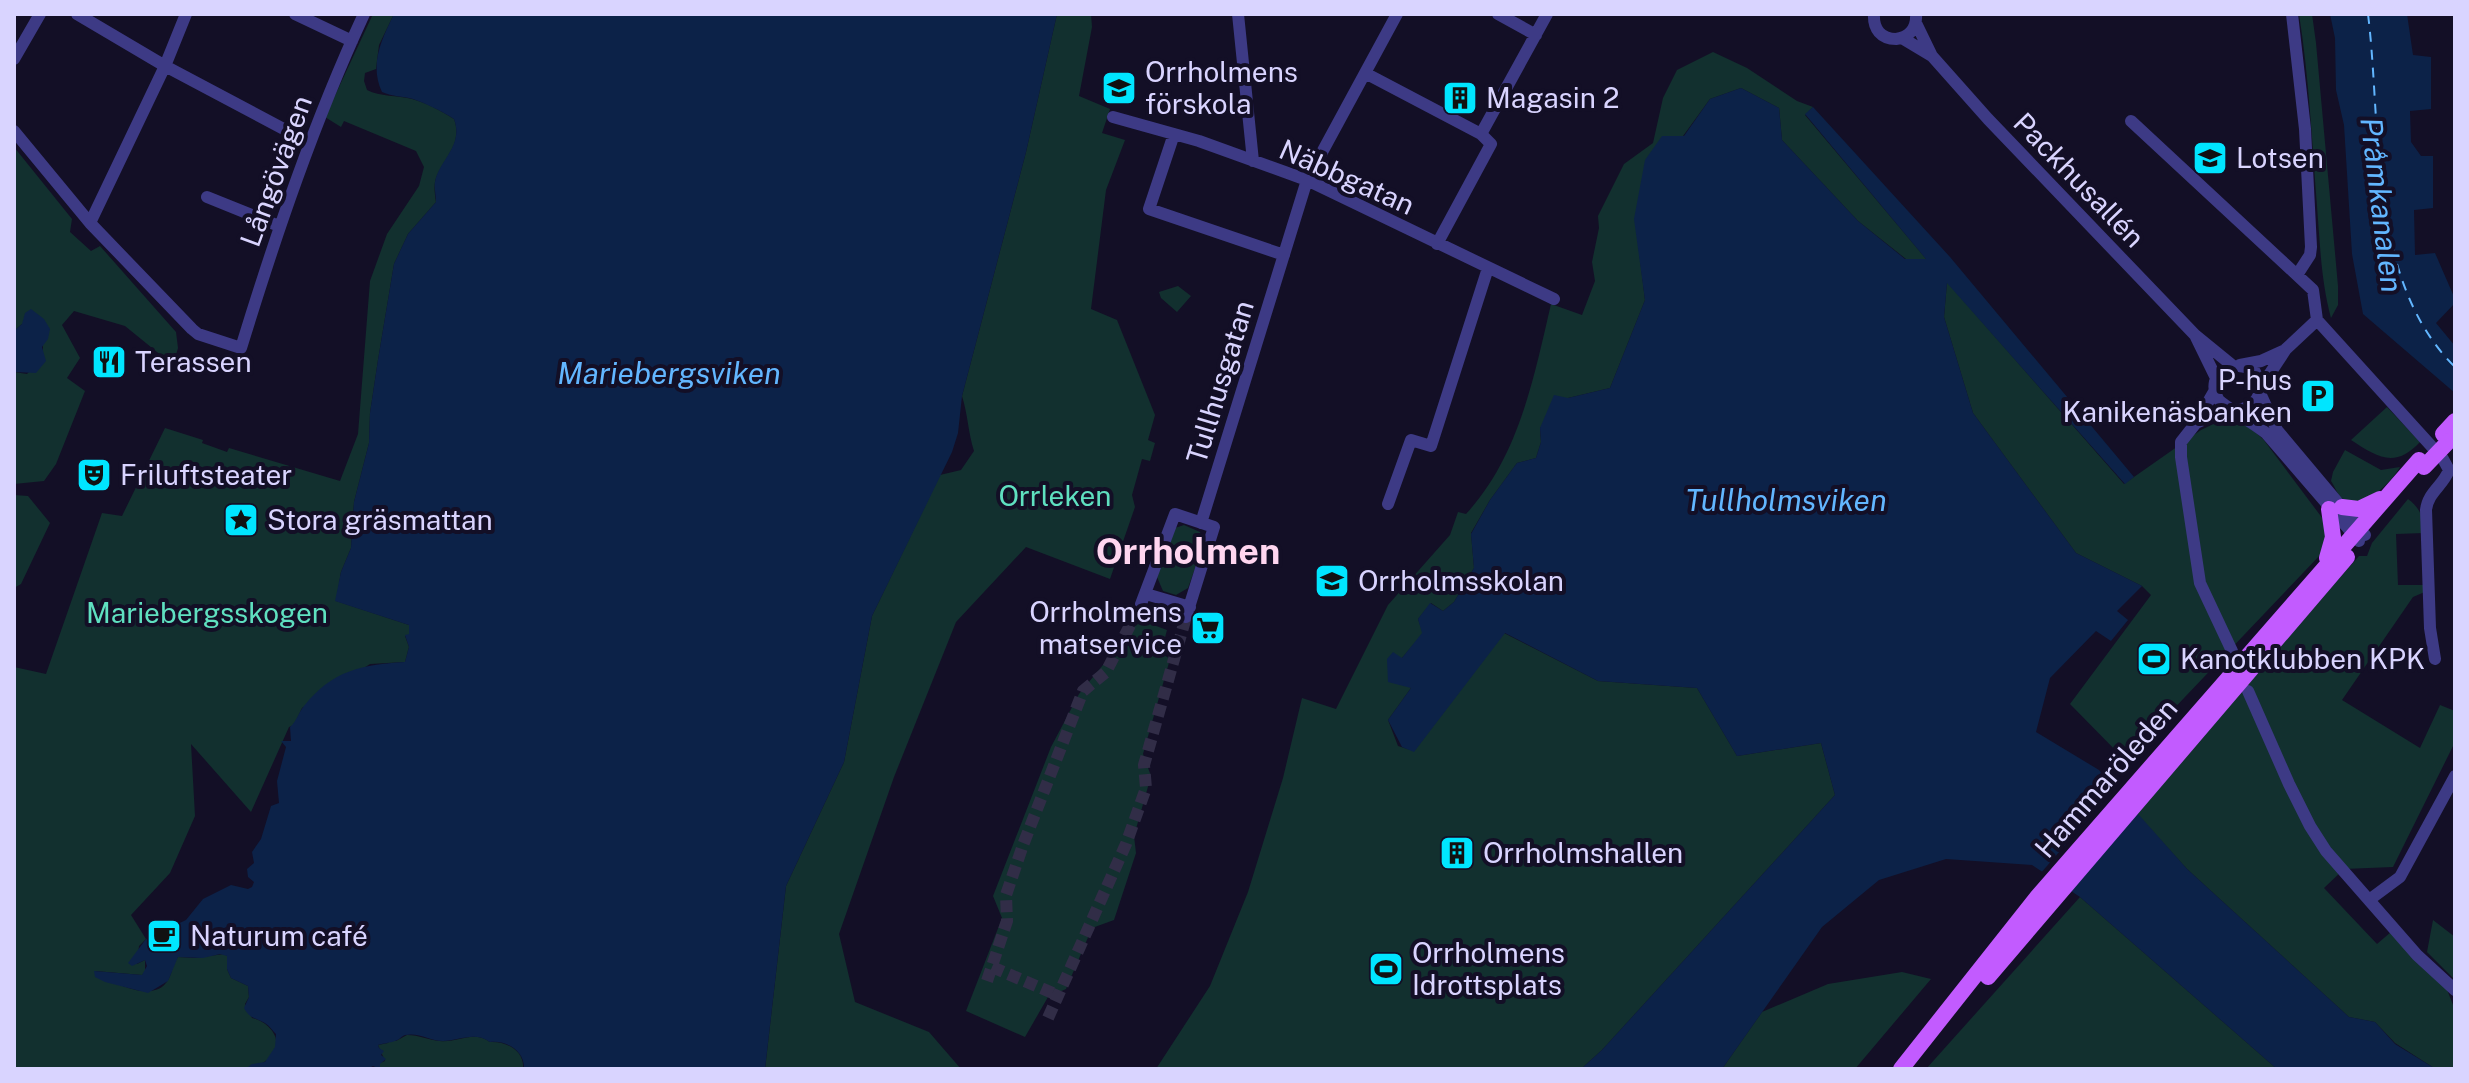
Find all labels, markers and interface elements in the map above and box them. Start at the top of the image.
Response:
place label: Orrholmens förskola [1145,55,1298,120]
school or university icon: Orrholmens förskola [1100,69,1138,107]
building icon: Magasin 2 [1441,79,1479,117]
place label: Magasin 2 [1486,81,1619,114]
street label: Långövägen [233,91,318,251]
street label: Packhusallén [2007,106,2152,254]
water label: Pråmkanalen [2353,115,2411,295]
street label: Näbbgatan [1275,132,1420,221]
school or university icon: Lotsen [2191,139,2229,177]
place label: Lotsen [2236,141,2324,174]
street label: Tullhusgatan [1179,296,1260,467]
restaurant icon: Terassen [90,343,128,381]
place label: Terassen [135,345,252,378]
water label: Mariebergsviken [557,355,781,391]
place label: P-hus Kanikenäsbanken [2063,363,2292,428]
parking icon: P-hus Kanikenäsbanken [2299,377,2337,415]
theatre icon: Friluftsteater [75,456,113,494]
place label: Friluftsteater [120,458,292,491]
park label: Orrleken [999,479,1111,512]
water label: Tullholmsviken [1685,482,1887,518]
place icon: Stora gräsmattan [222,501,260,539]
place label: Stora gräsmattan [267,503,493,536]
district label: Orrholmen [1096,530,1280,572]
school or university icon: Orrholmsskolan [1313,562,1351,600]
place label: Orrholmsskolan [1358,564,1564,597]
place label: Orrholmens matservice [1029,595,1182,660]
park label: Mariebergsskogen [86,596,328,629]
supermarket icon: Orrholmens matservice [1189,609,1227,647]
sports icon: Kanotklubben KPK [2135,640,2173,678]
place label: Kanotklubben KPK [2180,642,2425,675]
street label: Hammaröleden [2028,692,2184,864]
building icon: Orrholmshallen [1438,834,1476,872]
place label: Orrholmshallen [1483,836,1683,869]
cafe icon: Naturum café [145,917,183,955]
place label: Naturum café [190,919,368,952]
place label: Orrholmens Idrottsplats [1412,936,1565,1001]
sports icon: Orrholmens Idrottsplats [1367,950,1405,988]

